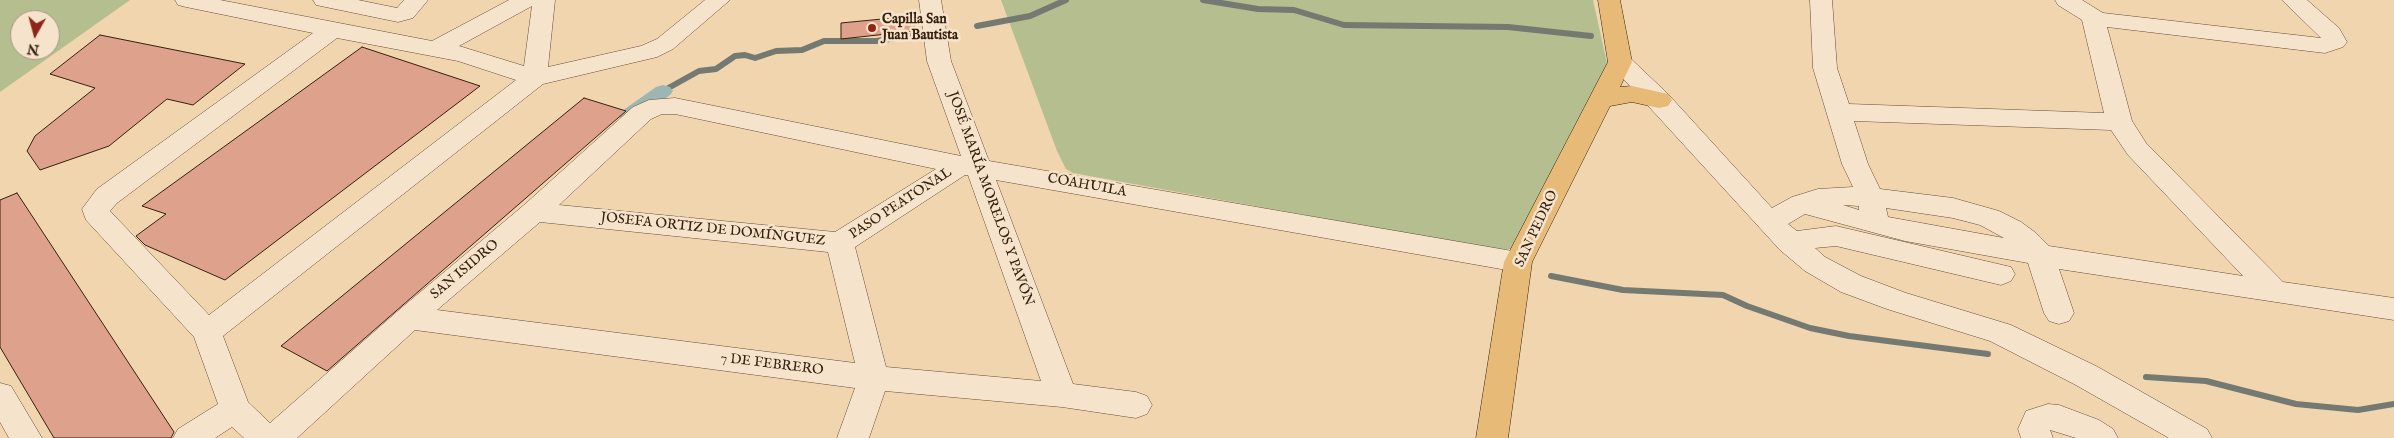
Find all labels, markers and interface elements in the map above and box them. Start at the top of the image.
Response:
north arrow [10,10,60,60]
place label: Capilla San Juan Bautista [882,12,958,44]
marker: Capilla San Juan Bautista [866,22,878,34]
text: N [26,39,40,59]
street label: JOSÉ MARÍA MORELOS Y PAVÓN [943,89,1037,309]
street label: PASO PEATONAL [847,165,955,243]
street label: COAHUILA [1046,171,1128,201]
street label: SAN PEDRO [1512,188,1562,270]
street label: JOSEFA ORTIZ DE DOMÍNGUEZ [600,210,826,250]
street label: SAN ISIDRO [427,237,503,303]
street label: 7 DE FEBRERO [720,350,824,380]

